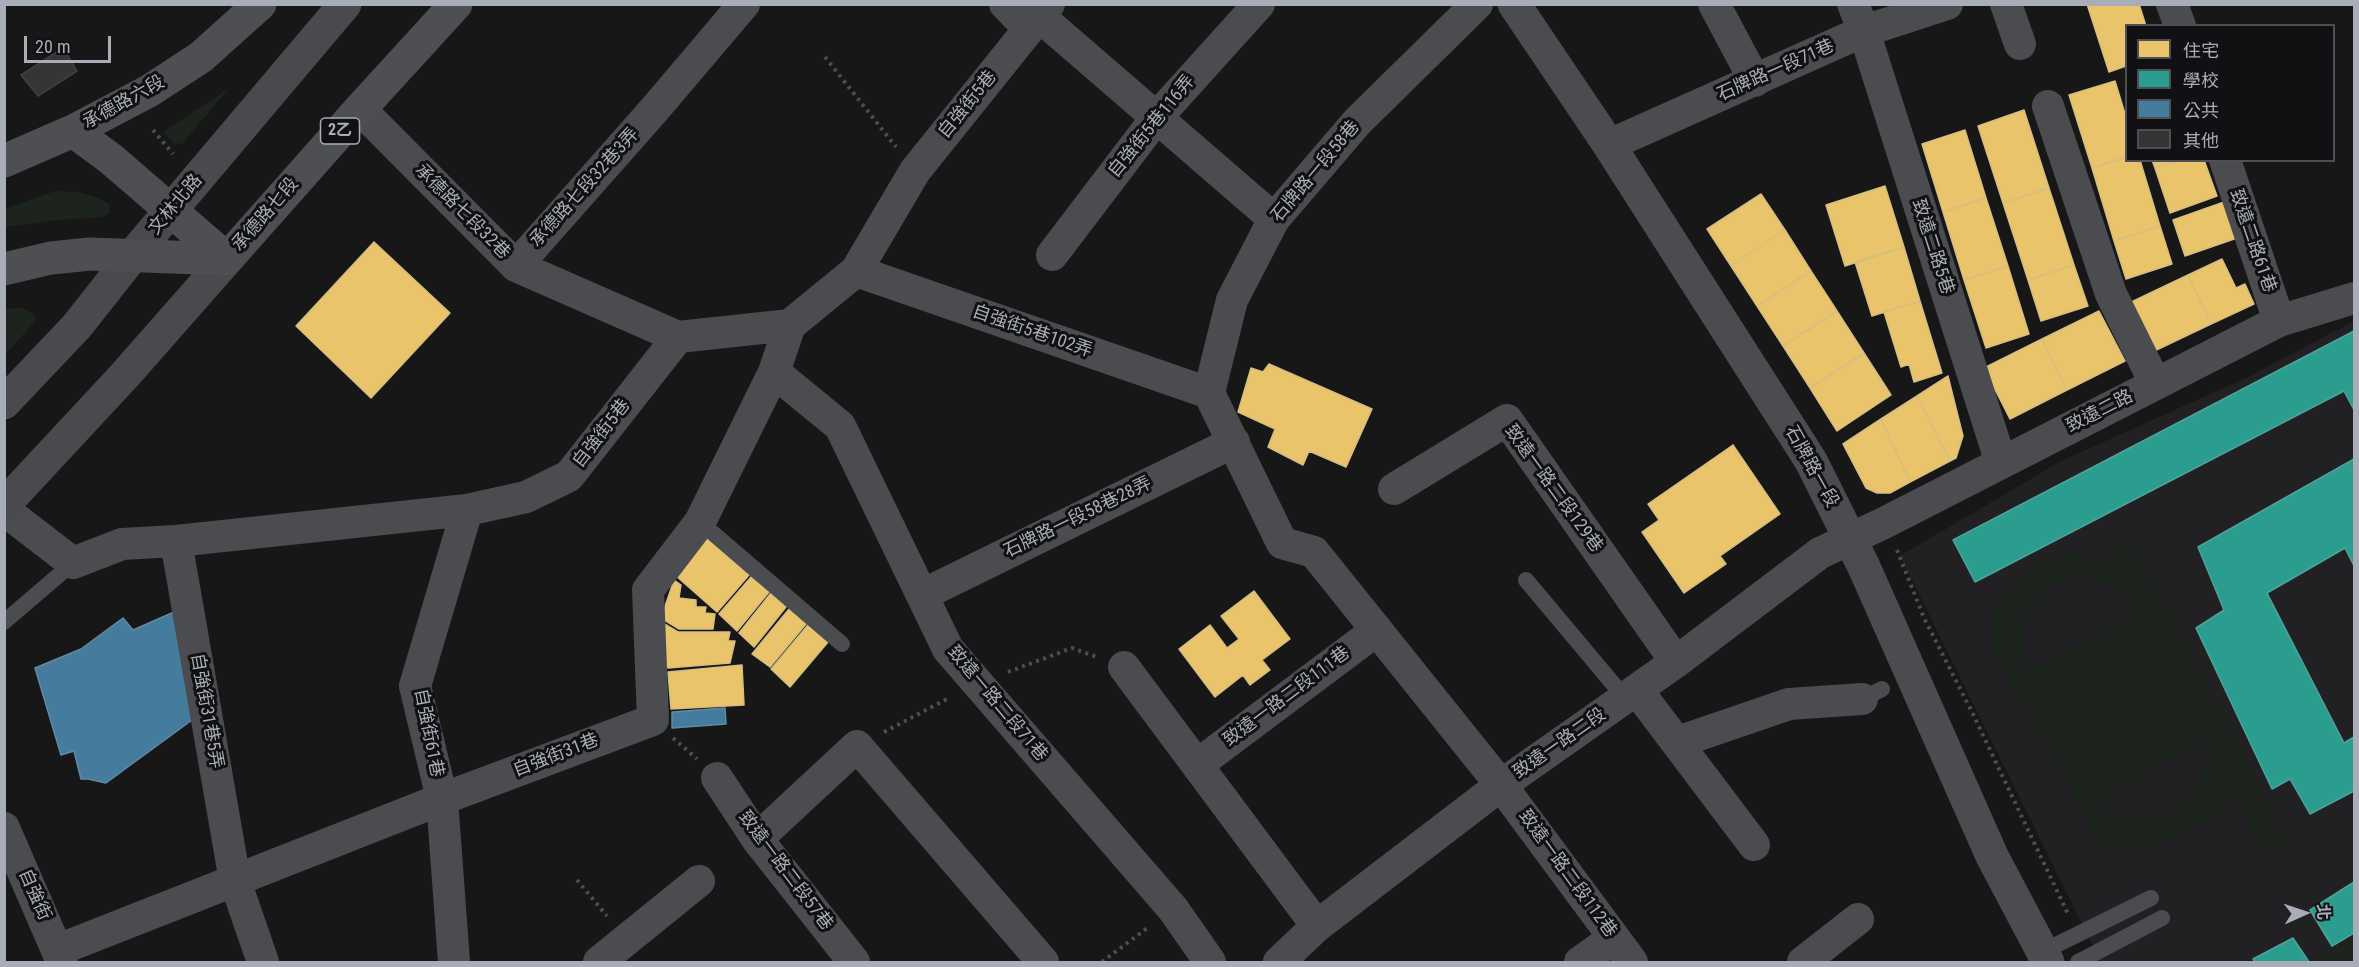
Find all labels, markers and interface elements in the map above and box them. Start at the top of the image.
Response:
scale bar [27,24,114,62]
legend [2125,24,2335,162]
text: 20 m [35,36,70,57]
street label: 石牌路一段71巷 [1714,36,1838,106]
text: 住宅 [2183,40,2219,61]
street label: 自強街5巷 [934,67,1002,143]
text: 學校 [2183,70,2219,91]
street label: 自強街5巷116弄 [1104,71,1200,183]
street label: 承德路六段 [79,72,169,134]
text: 公共 [2183,100,2219,121]
street label: 石牌路一段58巷 [1267,117,1365,227]
road number: 2乙 [320,118,360,144]
street label: 承德路七段32巷3弄 [526,124,644,252]
text: 其他 [2183,130,2219,151]
street label: 承德路七段32巷 [410,160,514,264]
street label: 文林北路 [145,170,207,240]
street label: 承德路七段 [228,174,304,256]
street label: 致遠二路61巷 [2224,187,2280,295]
street label: 致遠二路5巷 [1906,197,1958,297]
street label: 自強街5巷102弄 [969,301,1095,363]
street label: 致遠二路 [2063,386,2137,438]
street label: 自強街5巷 [569,395,635,473]
street label: 致遠一路二段129巷 [1499,421,1607,557]
street label: 石牌路一段 [1780,422,1842,512]
street label: 石牌路一段58巷28弄 [1001,473,1155,563]
street label: 致遠一路二段71巷 [943,642,1051,766]
street label: 致遠一路二段111巷 [1220,642,1354,752]
street label: 自強街31巷5弄 [185,652,227,770]
street label: 自強街61巷 [409,687,447,779]
street label: 致遠一路二段 [1510,704,1610,784]
street label: 自強街31巷 [510,730,602,782]
street label: 致遠一路二段112巷 [1513,806,1621,942]
street label: 致遠一路二段57巷 [733,807,837,935]
street label: 自強街 [13,866,55,924]
north arrow [2275,883,2335,943]
text: 北 [2314,904,2333,921]

